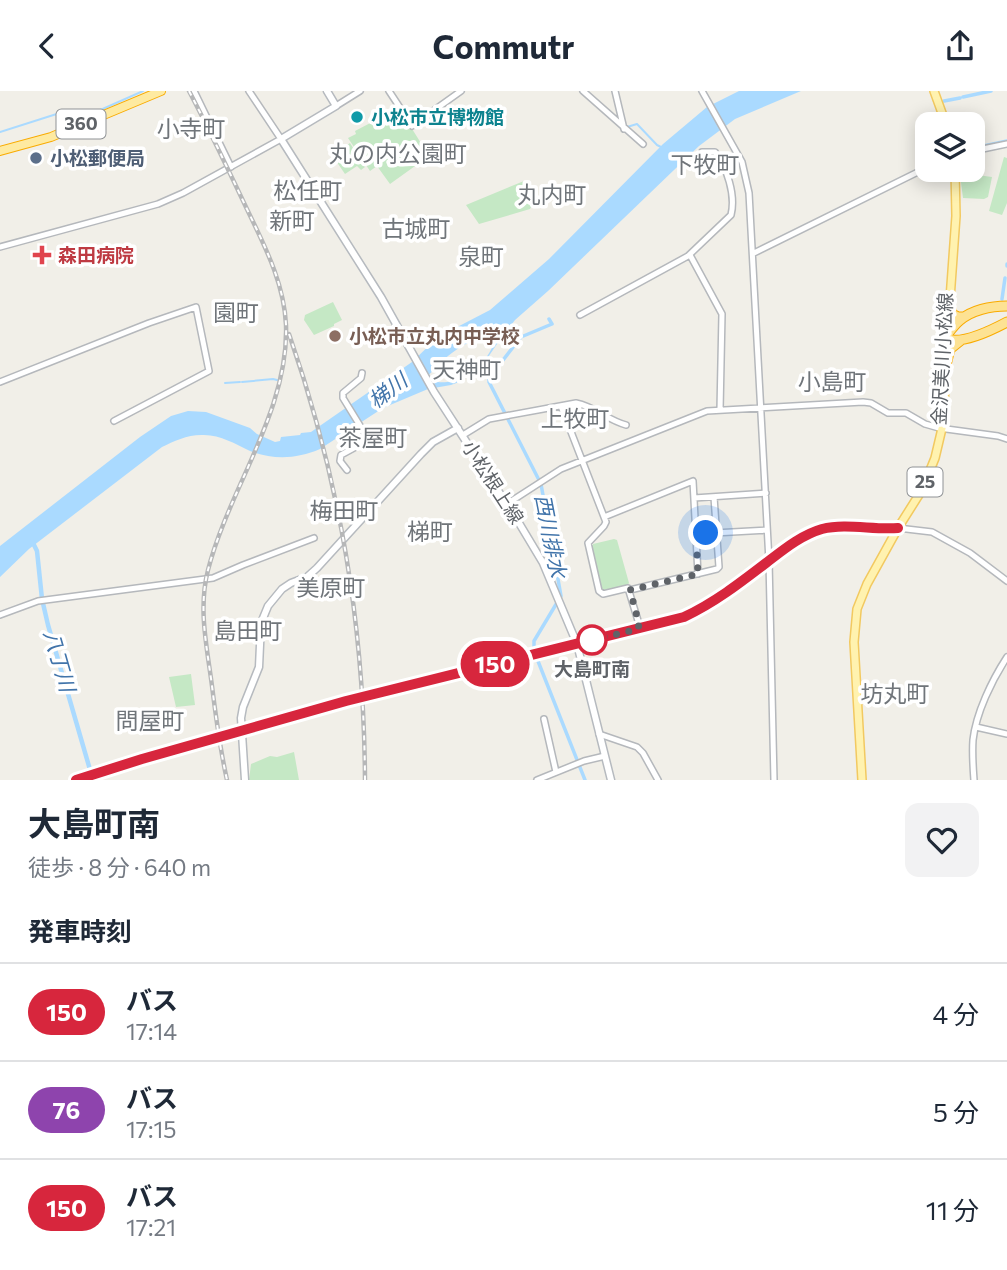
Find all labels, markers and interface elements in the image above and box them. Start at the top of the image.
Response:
text: Commutr [433,26,574,66]
icon: back [28,27,66,65]
icon: share [941,27,979,65]
place label: 小松市立博物館 [371,105,504,128]
road number: 360 [56,109,106,139]
marker: 小松市立博物館 [349,109,365,125]
map controls [915,112,985,182]
button: layers [915,112,985,182]
district label: 小寺町 [157,114,226,142]
district label: 丸の内公園町 [329,139,467,167]
place label: 小松郵便局 [50,146,145,169]
marker: 小松郵便局 [28,150,44,166]
district label: 下牧町 [671,150,740,178]
district label: 松任町 [274,176,343,204]
district label: 丸内町 [518,180,587,208]
district label: 新町 [269,206,315,234]
district label: 古城町 [382,214,451,242]
district label: 泉町 [458,242,504,270]
place label: 森田病院 [58,243,134,266]
marker: 森田病院 [32,245,52,265]
street label: 金沢美川小松線 [927,292,956,426]
district label: 園町 [213,298,259,326]
place label: 小松市立丸内中学校 [349,324,520,347]
marker: 小松市立丸内中学校 [327,328,343,344]
district label: 天神町 [433,355,502,383]
water label: 梯川 [363,366,413,412]
district label: 小島町 [798,367,867,395]
district label: 上牧町 [541,404,610,432]
district label: 茶屋町 [339,423,408,451]
street label: 小松根上線 [458,436,529,528]
road number: 25 [908,467,942,496]
water label: 西川排水 [531,492,572,581]
district label: 梅田町 [310,496,379,524]
your location [688,515,723,550]
district label: 梯町 [407,517,453,545]
district label: 美原町 [297,573,366,601]
district label: 島田町 [214,616,283,644]
marker: 大島町南 [577,625,607,655]
water label: 八丁川 [40,627,82,696]
line badge: 150 [455,641,535,687]
text: 150 [475,649,515,678]
place label: 大島町南 [554,657,630,680]
district label: 坊丸町 [861,679,930,707]
district label: 問屋町 [116,706,185,734]
text: 大島町南 [28,802,160,843]
button: heart [905,803,979,877]
text: 徒歩 · 8 分 · 640 m [28,853,211,881]
text: 発車時刻 [28,915,132,946]
text: バス [126,984,178,1015]
text: 150 [46,997,87,1026]
text: 4 分 [932,998,979,1029]
text: 17:14 [126,1017,177,1045]
text: バス [126,1082,178,1113]
text: 76 [53,1095,80,1124]
text: 5 分 [933,1096,979,1127]
text: 17:15 [126,1115,176,1143]
text: バス [126,1180,178,1211]
text: 150 [46,1193,87,1222]
text: 11 分 [926,1194,979,1225]
text: 17:21 [126,1213,176,1241]

